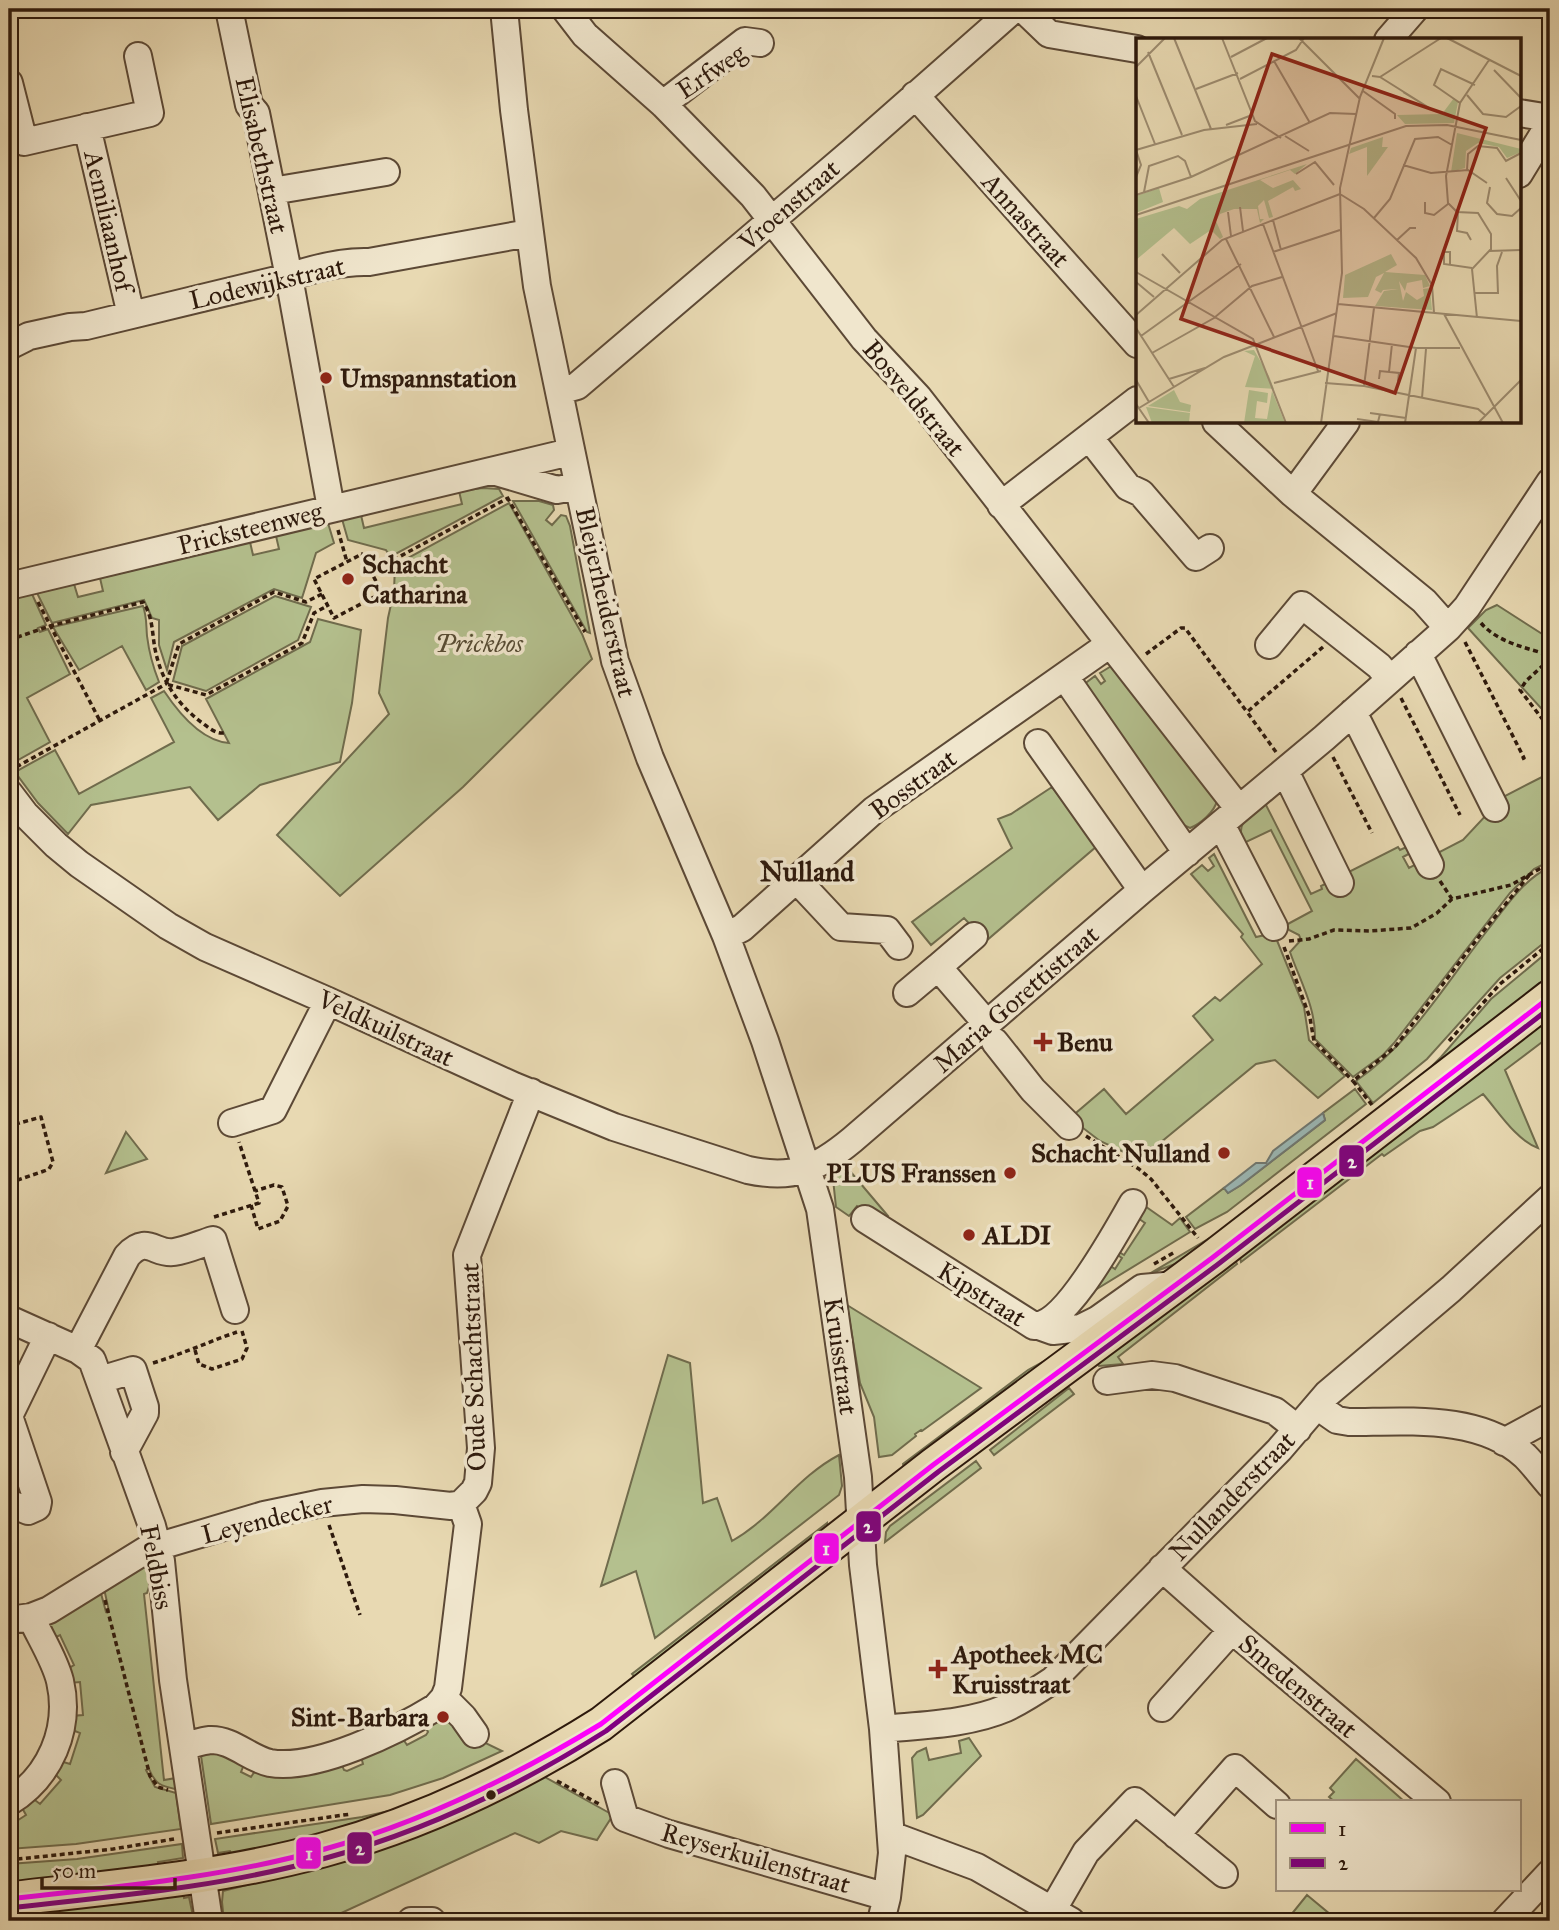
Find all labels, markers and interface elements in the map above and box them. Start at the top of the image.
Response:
street label: Erfweg [670,36,753,106]
inset map [1136,38,1520,424]
street label: Elisabethstraat [228,73,296,237]
street label: Aemiliaanhof [77,146,142,299]
street label: Vroenstraat [731,152,846,258]
street label: Annastraat [975,165,1077,274]
street label: Lodewijkstraat [186,250,348,316]
street label: Bosveldstraat [856,333,972,463]
place label: Umspannstation [340,362,517,394]
marker: Umspannstation [318,370,334,386]
street label: Pricksteenweg [174,494,327,561]
street label: Bleijerheiderstraat [569,504,643,700]
place label: Schacht Catharina [362,548,468,610]
marker: Schacht Catharina [340,571,356,587]
park label: Prickbos [435,627,524,659]
street label: Bosstraat [863,742,963,826]
district label: Nulland [760,854,855,889]
street label: Maria Gorettistraat [927,918,1105,1080]
street label: Veldkuilstraat [312,982,459,1074]
place label: Benu [1057,1026,1113,1058]
marker: Benu [1035,1034,1051,1050]
place label: Schacht Nulland [1031,1137,1211,1169]
line badge: 2 [1338,1144,1365,1178]
marker: Schacht Nulland [1216,1145,1232,1161]
text: 2 [1347,1150,1357,1173]
place label: PLUS Franssen [827,1157,996,1189]
marker: PLUS Franssen [1002,1165,1018,1181]
line badge: 1 [1296,1166,1323,1199]
text: 1 [1306,1171,1314,1194]
place label: ALDI [981,1219,1051,1251]
marker: ALDI [961,1227,977,1243]
street label: Kipstraat [932,1254,1032,1334]
street label: Oude Schachtstraat [453,1262,493,1472]
street label: Kruisstraat [817,1295,865,1417]
street label: Nullanderstraat [1162,1425,1302,1567]
street label: Leyendecker [198,1487,336,1551]
line badge: 2 [855,1510,882,1543]
text: 2 [863,1515,873,1538]
street label: Feldbiss [133,1522,181,1612]
line badge: 1 [813,1532,840,1565]
text: 1 [822,1537,830,1560]
street label: Smedenstraat [1232,1627,1364,1745]
place label: Apotheek MC Kruisstraat [950,1638,1103,1700]
marker: Apotheek MC Kruisstraat [930,1661,946,1677]
place label: Sint-Barbara [291,1701,430,1733]
marker: Sint-Barbara [435,1709,451,1725]
unlabelled marker [484,1788,498,1802]
legend [1276,1800,1520,1892]
street label: Reyserkuilenstraat [658,1816,854,1900]
text: 1 [1338,1816,1346,1842]
line badge: 2 [346,1831,373,1865]
line badge: 1 [295,1836,322,1870]
text: 2 [355,1837,365,1860]
text: 1 [305,1842,313,1865]
scale bar [42,1846,175,1890]
text: 2 [1338,1850,1349,1876]
text: 50 m [52,1858,97,1884]

